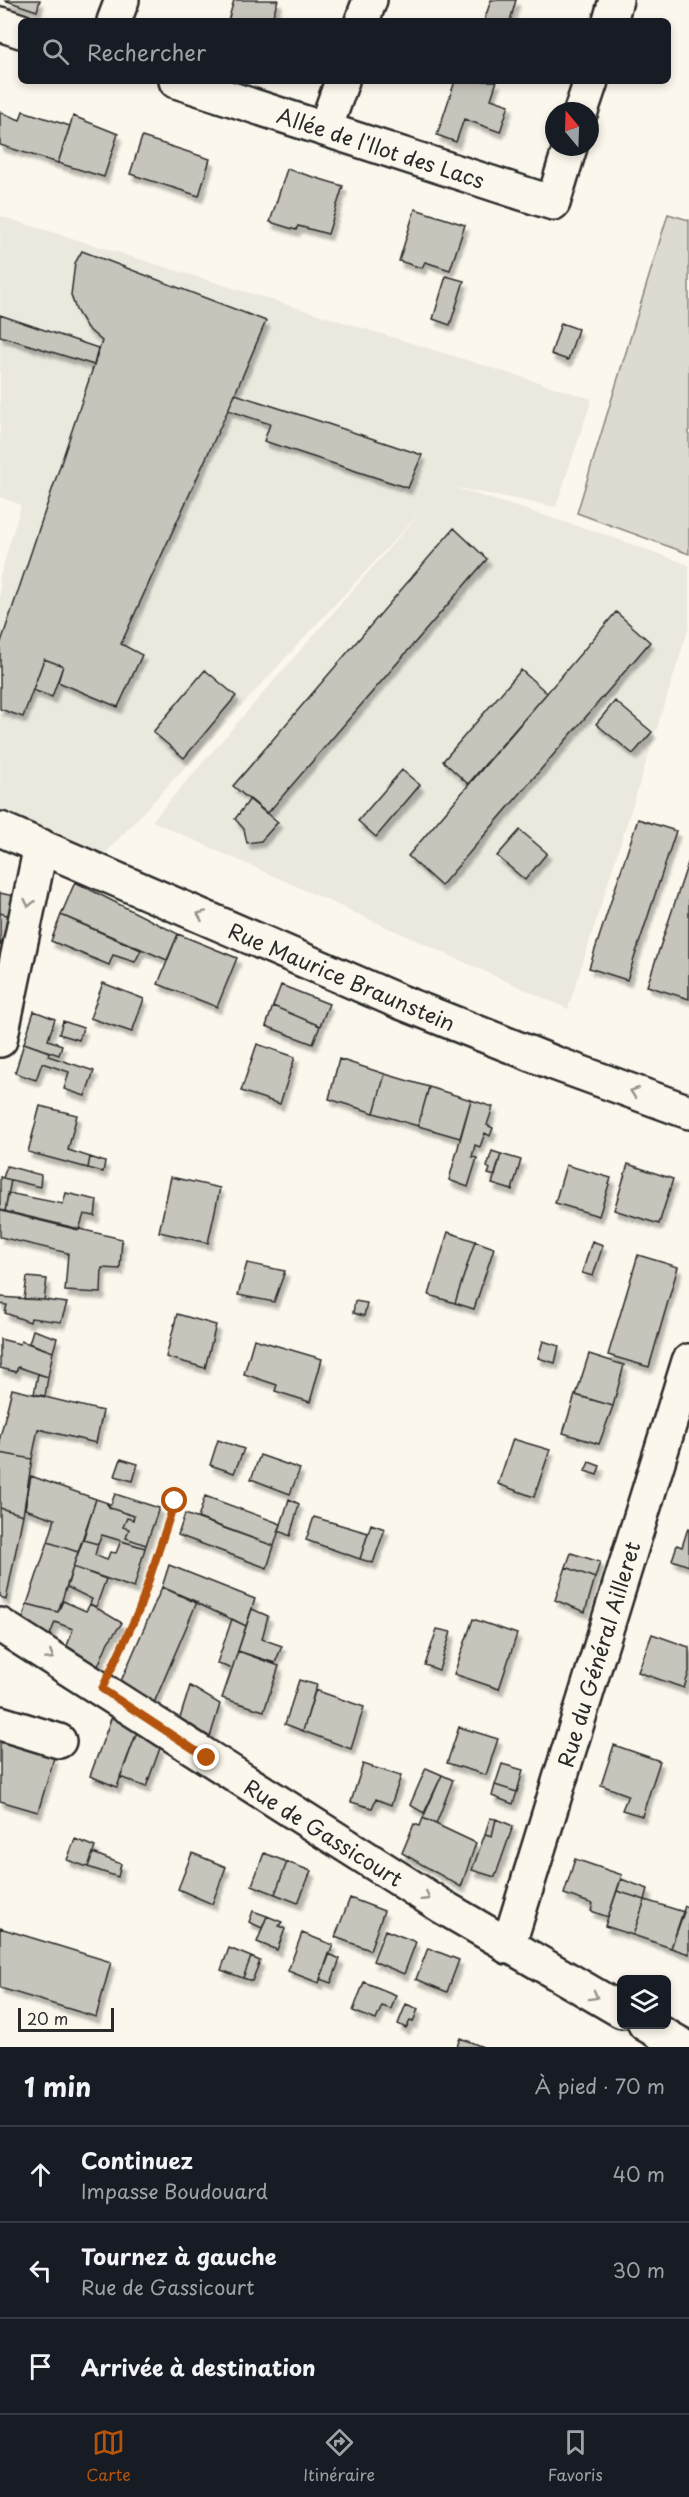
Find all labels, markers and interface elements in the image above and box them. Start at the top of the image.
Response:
search box [18,18,671,84]
icon: search [39,35,72,68]
text: Rechercher [87,35,206,68]
street label: Allée de l'Ilot des Lacs [273,98,489,196]
north arrow [545,102,599,156]
one-way arrow [23,898,36,908]
one-way arrow [196,910,207,922]
street label: Rue Maurice Braunstein [224,914,460,1038]
one-way arrow [629,1087,640,1100]
route start [161,1487,187,1513]
street label: Rue du Général Ailleret [548,1537,648,1771]
one-way arrow [44,1648,54,1660]
route end [193,1744,219,1770]
street label: Rue de Gassicourt [238,1770,410,1894]
one-way arrow [420,1889,430,1901]
map controls [617,1975,671,2029]
button: layers [617,1975,671,2029]
one-way arrow [588,1989,598,2000]
scale bar [18,2005,114,2032]
text: 20 m [27,2006,68,2030]
text: 1 min [24,2067,91,2106]
text: À pied · 70 m [535,2071,665,2101]
text: Continuez [81,2143,193,2176]
icon: ahead [24,2158,57,2191]
text: 40 m [613,2159,665,2189]
text: Impasse Boudouard [81,2176,268,2206]
text: Tournez à gauche [81,2239,277,2272]
icon: left [24,2254,57,2287]
text: 30 m [612,2255,665,2285]
text: Rue de Gassicourt [81,2272,254,2302]
icon: arrive [24,2350,57,2383]
text: Arrivée à destination [81,2350,315,2383]
tab: Carte [86,2426,131,2486]
tab: Itinéraire [303,2426,375,2486]
tab: Favoris [548,2426,603,2486]

